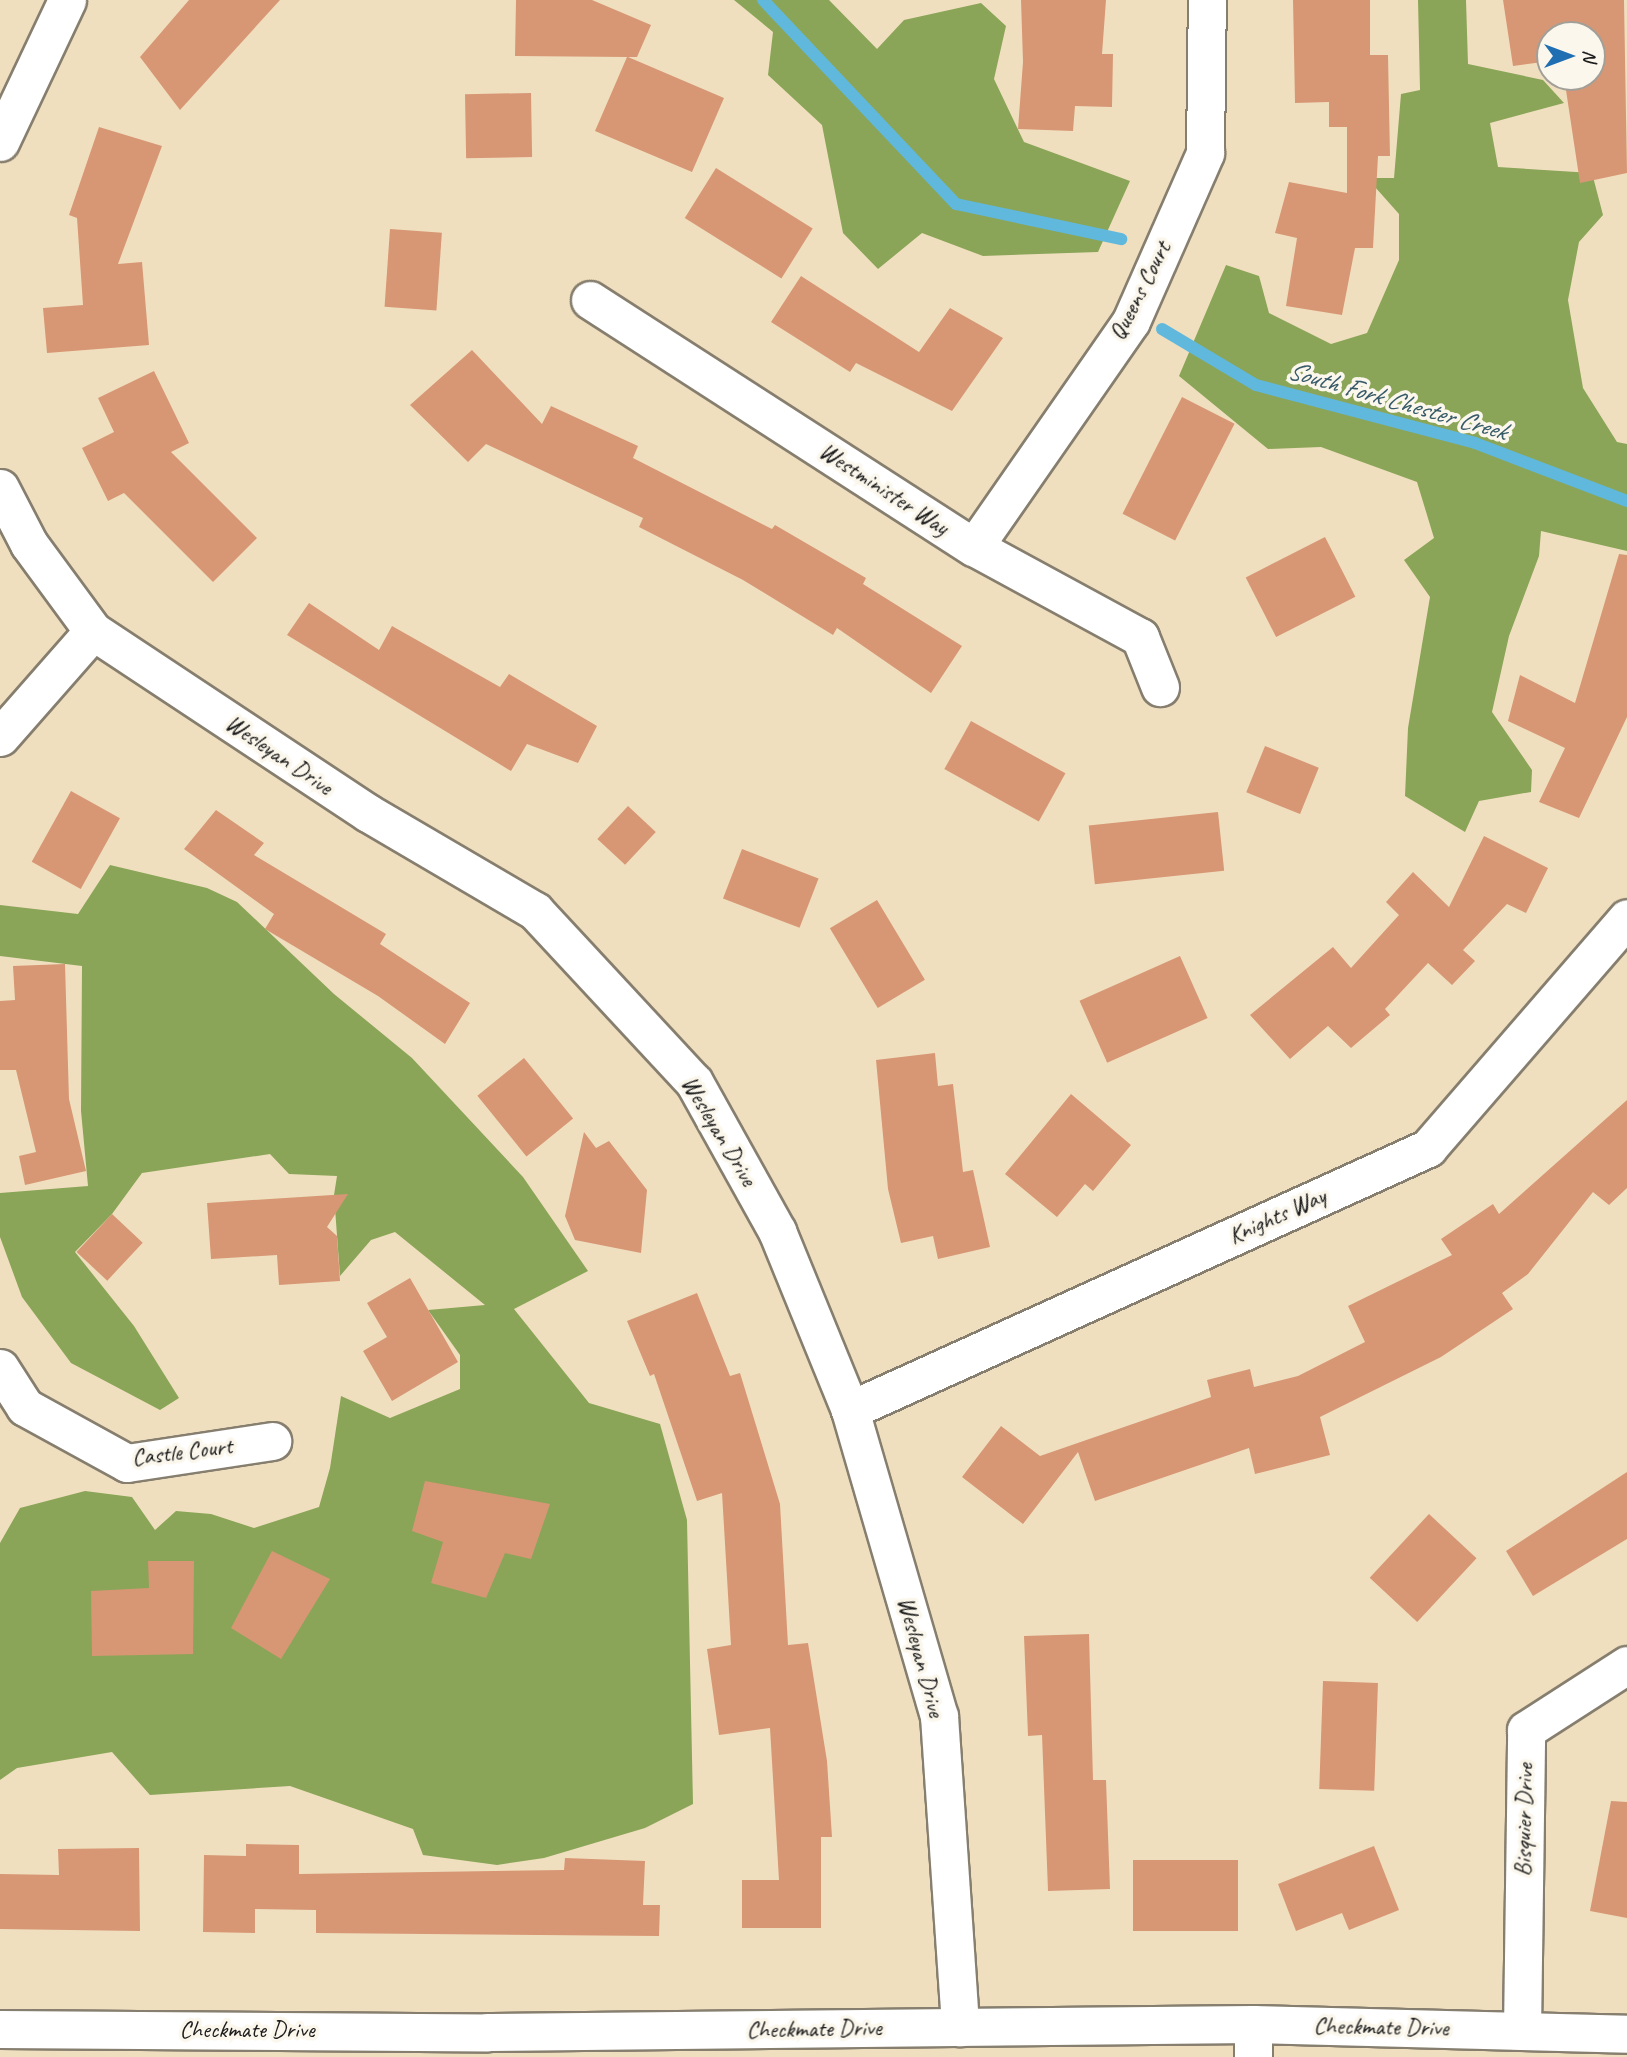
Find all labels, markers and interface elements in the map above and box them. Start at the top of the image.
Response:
north arrow [1536,21,1606,91]
text: N [1578,50,1602,62]
street label: Queens Court [1103,237,1177,345]
water label: South Fork Chester Creek [1284,355,1510,447]
street label: Westminister Way [814,436,954,542]
street label: Wesleyan Drive [220,709,338,801]
street label: Wesleyan Drive [675,1071,763,1191]
street label: Knights Way [1224,1182,1330,1250]
street label: Castle Court [130,1432,234,1472]
street label: Wesleyan Drive [891,1594,951,1720]
street label: Bisquier Drive [1509,1763,1539,1877]
street label: Checkmate Drive [1313,2011,1449,2043]
street label: Checkmate Drive [746,2013,882,2045]
street label: Checkmate Drive [179,2016,315,2044]

